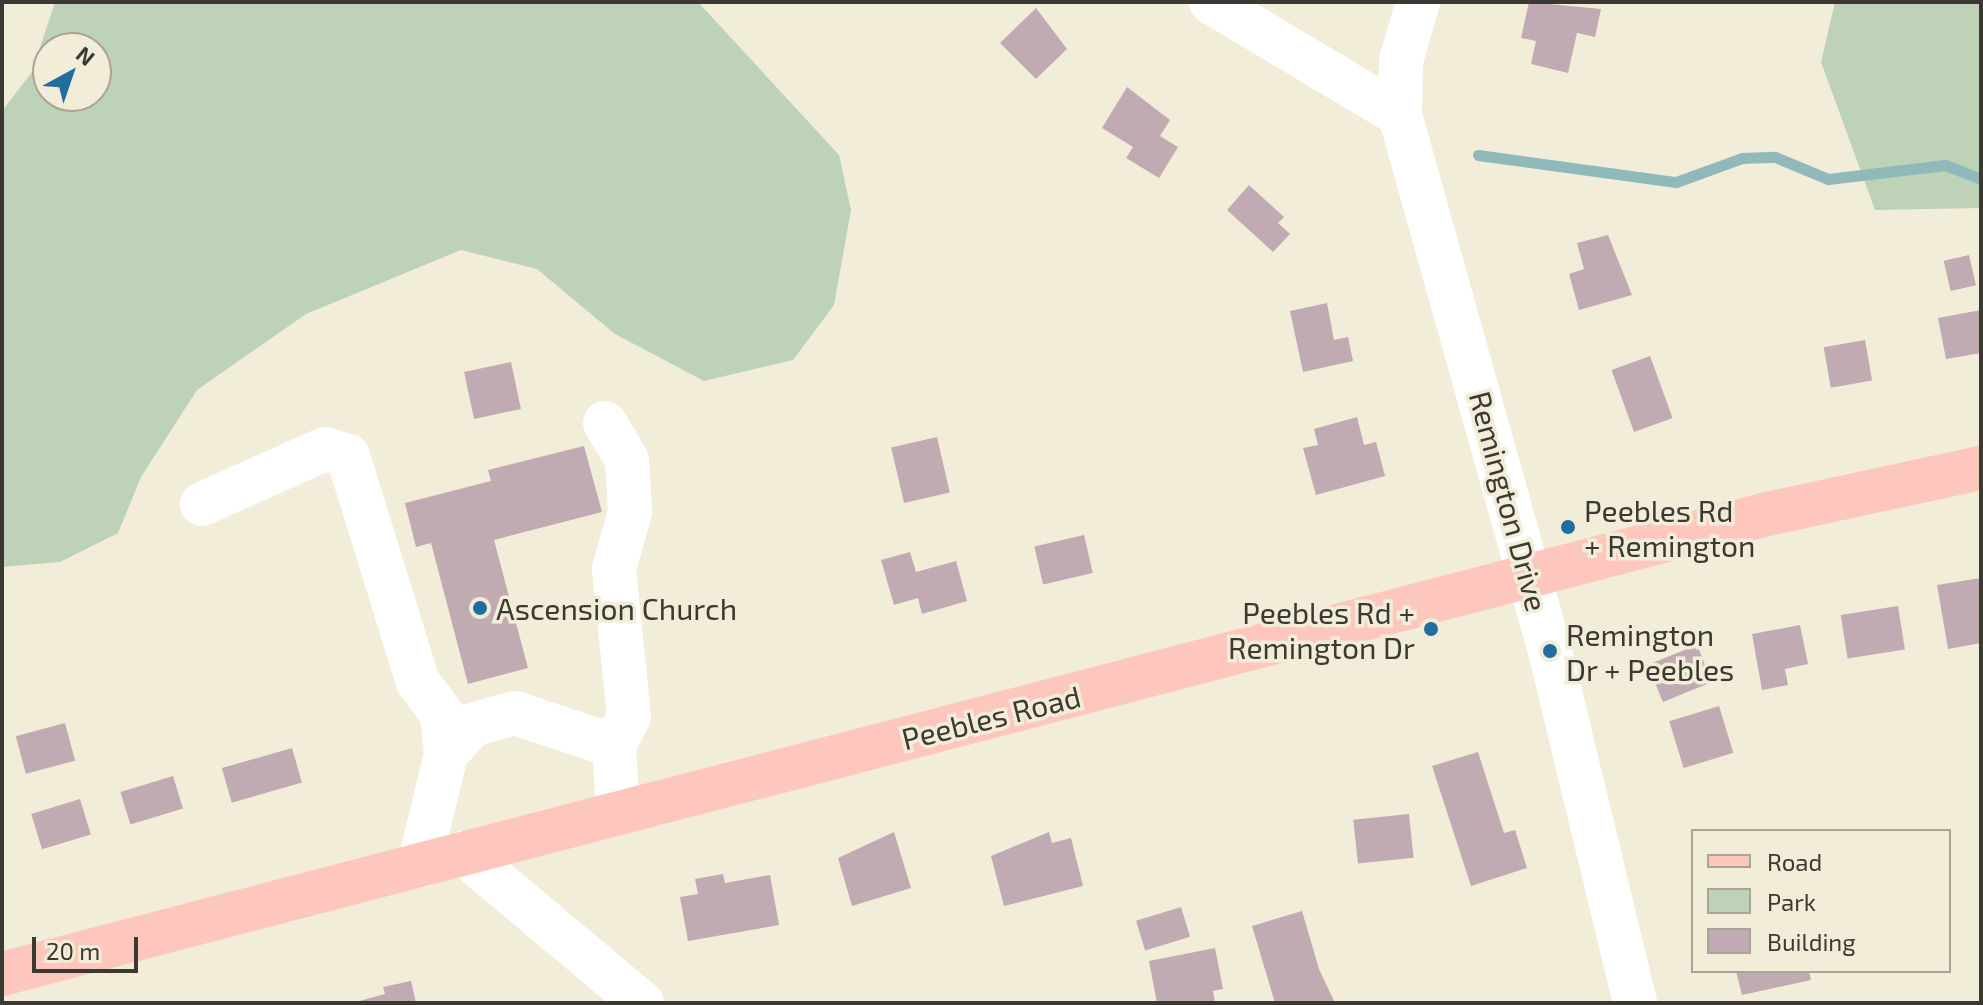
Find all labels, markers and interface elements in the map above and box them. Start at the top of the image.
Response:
north arrow [32,32,112,112]
text: N [72,40,101,70]
street label: Remington Drive [1462,387,1556,615]
place label: Peebles Rd + Remington [1584,492,1756,562]
marker: Peebles Rd + Remington [1559,518,1577,536]
place label: Ascension Church [496,590,737,626]
place label: Peebles Rd + Remington Dr [1228,594,1415,664]
marker: Ascension Church [471,599,489,617]
place label: Remington Dr + Peebles [1566,616,1735,686]
marker: Peebles Rd + Remington Dr [1422,620,1440,638]
marker: Remington Dr + Peebles [1541,642,1559,660]
street label: Peebles Road [898,677,1084,757]
legend [1691,829,1951,973]
text: Road [1767,847,1822,876]
text: Park [1767,887,1816,916]
scale bar [36,921,142,971]
text: Building [1767,927,1856,956]
text: 20 m [46,936,100,965]

